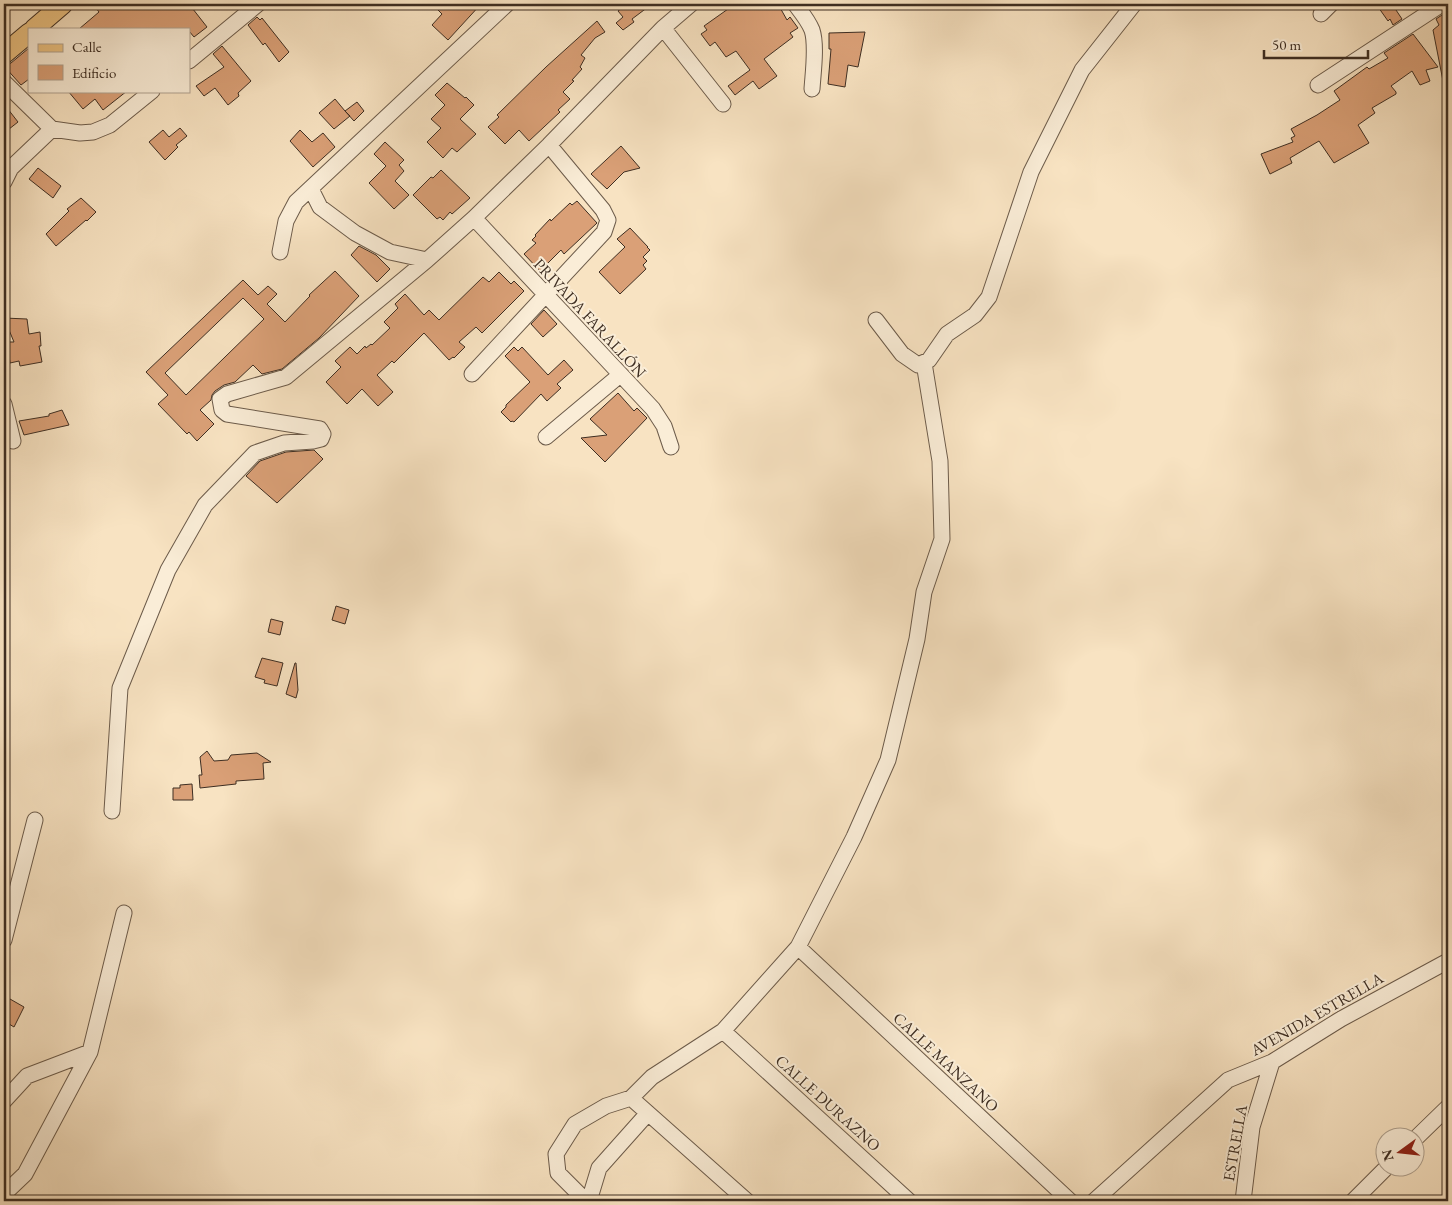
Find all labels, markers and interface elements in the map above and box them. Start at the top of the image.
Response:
legend [28,28,190,92]
scale bar [1264,28,1368,60]
text: 50 m [1272,35,1301,54]
text: Calle [72,37,102,56]
text: Edificio [72,63,116,82]
street label: PRIVADA FARALLÓN [529,254,651,382]
street label: AVENIDA ESTRELLA [1246,967,1388,1061]
street label: CALLE MANZANO [889,1008,1003,1116]
street label: CALLE DURAZNO [771,1050,885,1156]
street label: ESTRELLA [1218,1102,1252,1183]
north arrow [1374,1128,1424,1178]
text: N [1377,1147,1398,1163]

